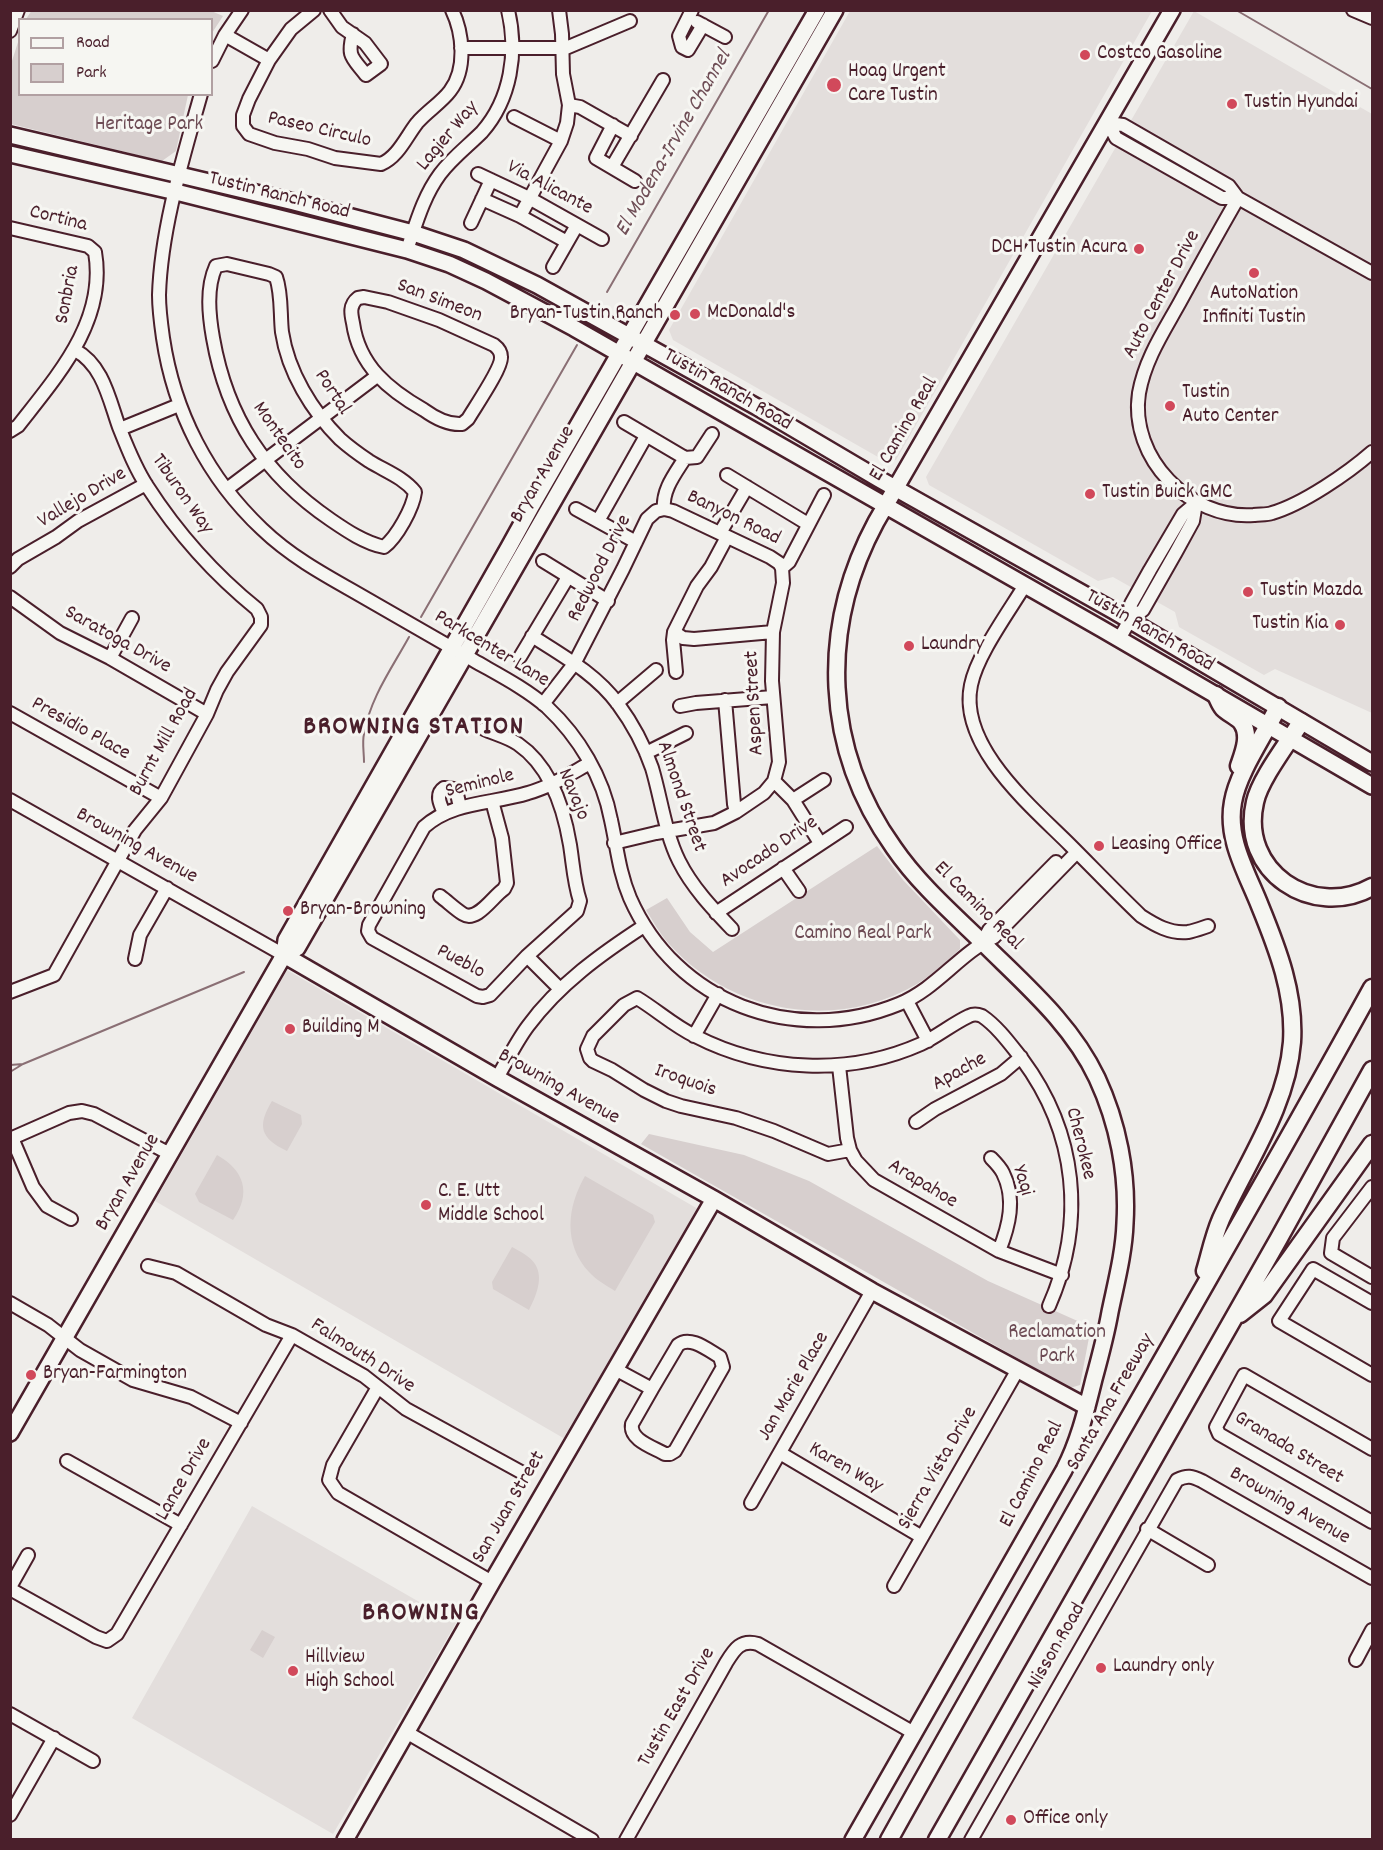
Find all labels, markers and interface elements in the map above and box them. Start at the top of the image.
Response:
legend [18,18,213,96]
text: Road [76,31,110,56]
place label: Costco Gasoline [1097,42,1222,68]
water label: El Modena-Irvine Channel [611,46,739,242]
marker: Costco Gasoline [1078,48,1092,62]
place label: Hoag Urgent Care Tustin [848,60,946,110]
text: Park [76,61,107,86]
marker: Hoag Urgent Care Tustin [825,76,843,94]
place label: Tustin Hyundai [1244,91,1358,117]
street label: Lagier Way [412,97,486,177]
marker: Tustin Hyundai [1225,97,1239,111]
street label: Paseo Circulo [265,107,373,155]
park label: Heritage Park [95,113,203,139]
street label: Via Alicante [502,156,596,222]
street label: Tustin Ranch Road [206,167,352,227]
street label: Cortina [26,201,90,239]
street label: Auto Center Drive [1119,226,1207,364]
place label: DCH Tustin Acura [991,236,1127,262]
marker: DCH Tustin Acura [1132,242,1146,256]
street label: Sonbria [51,264,87,326]
marker: AutoNation Infiniti Tustin [1247,266,1261,280]
street label: San Simeon [393,274,485,330]
place label: AutoNation Infiniti Tustin [1202,282,1306,332]
place label: McDonald's [707,301,795,327]
place label: Bryan-Tustin Ranch [510,302,663,328]
marker: McDonald's [688,307,702,321]
marker: Bryan-Tustin Ranch [668,308,682,322]
street label: Tustin Ranch Road [658,344,796,438]
street label: Portal [307,365,355,421]
street label: El Camino Real [865,373,945,487]
place label: Tustin Auto Center [1182,381,1279,431]
street label: Montecito [245,398,311,476]
marker: Tustin Auto Center [1163,399,1177,413]
street label: Bryan Avenue [506,422,582,528]
street label: Tiburon Way [144,450,218,540]
street label: Vallejo Drive [34,463,132,535]
place label: Tustin Buick GMC [1102,481,1232,507]
street label: Banyon Road [682,486,784,552]
marker: Tustin Buick GMC [1083,487,1097,501]
street label: Redwood Drive [563,511,639,627]
place label: Tustin Mazda [1260,579,1362,605]
street label: Tustin Ranch Road [1080,585,1218,679]
marker: Tustin Mazda [1241,585,1255,599]
street label: Saratoga Drive [59,601,175,681]
street label: Parkcenter Lane [429,606,553,694]
place label: Tustin Kia [1252,612,1328,638]
marker: Tustin Kia [1333,618,1347,632]
place label: Laundry [921,633,984,659]
marker: Laundry [902,639,916,653]
street label: Aspen Street [741,650,771,756]
street label: Burnt Mill Road [125,685,205,801]
street label: Presidio Place [26,693,134,767]
district label: BROWNING STATION [303,713,525,745]
street label: Almond Street [649,738,711,856]
street label: Seminole [443,764,517,806]
street label: Navajo [550,765,594,825]
street label: Browning Avenue [71,803,201,891]
street label: Avocado Drive [716,811,824,895]
place label: Leasing Office [1111,833,1222,859]
marker: Leasing Office [1092,839,1106,853]
street label: El Camino Real [927,857,1027,957]
place label: Bryan-Browning [300,898,426,924]
marker: Bryan-Browning [281,904,295,918]
park label: Camino Real Park [794,922,932,948]
street label: Pueblo [431,940,489,986]
place label: Building M [302,1016,380,1042]
marker: Building M [283,1022,297,1036]
street label: Browning Avenue [493,1044,623,1132]
street label: Apache [928,1048,992,1098]
street label: Iroquois [651,1060,719,1104]
street label: Cherokee [1058,1105,1100,1183]
street label: Bryan Avenue [91,1130,167,1236]
street label: Arapahoe [883,1154,961,1216]
street label: Yaqi [1004,1163,1038,1199]
place label: C. E. Utt Middle School [438,1180,544,1230]
marker: C. E. Utt Middle School [419,1198,433,1212]
street label: Falmouth Drive [305,1314,419,1400]
park label: Reclamation Park [1008,1321,1106,1371]
street label: Jan Marie Place [754,1328,836,1446]
street label: Santa Ana Freeway [1062,1330,1162,1476]
place label: Bryan-Farmington [43,1362,187,1388]
marker: Bryan-Farmington [24,1368,38,1382]
street label: Sierra Vista Drive [894,1403,984,1535]
street label: Granada Street [1229,1406,1347,1492]
street label: El Camino Real [995,1418,1071,1532]
street label: Lance Drive [151,1434,219,1526]
street label: Karen Way [803,1438,887,1500]
street label: San Juan Street [468,1447,552,1569]
street label: Browning Avenue [1224,1462,1354,1552]
district label: BROWNING [362,1599,480,1631]
street label: Nisson Road [1023,1600,1093,1694]
street label: Tustin East Drive [634,1644,722,1772]
place label: Hillview High School [305,1646,394,1696]
place label: Laundry only [1113,1655,1214,1681]
marker: Laundry only [1094,1661,1108,1675]
marker: Hillview High School [286,1664,300,1678]
place label: Office only [1023,1807,1108,1833]
marker: Office only [1004,1813,1018,1827]

